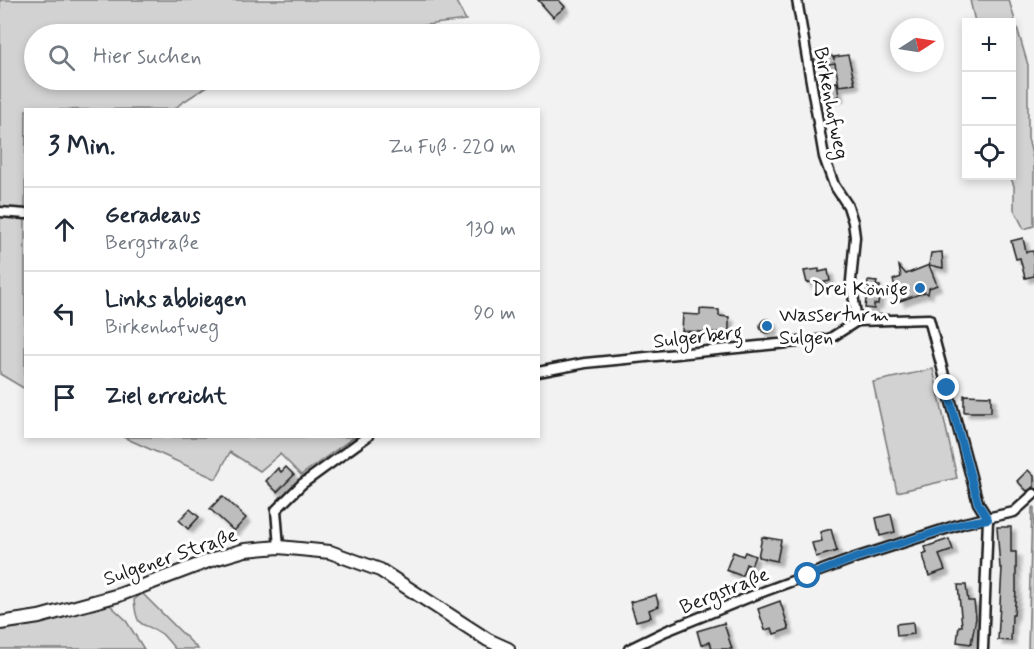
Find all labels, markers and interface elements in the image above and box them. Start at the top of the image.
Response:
north arrow [890,18,944,72]
map controls [962,18,1016,180]
button: + [962,18,1016,72]
search box [24,24,540,90]
icon: search [45,41,78,74]
text: Hier suchen [93,43,202,71]
street label: Birkenhofweg [805,45,855,162]
button: − [962,72,1016,126]
button: locate [962,126,1016,180]
text: 3 Min. [48,130,116,164]
text: Zu Fuß · 220 m [388,134,516,161]
text: Geradeaus [105,202,200,230]
icon: ahead [48,213,81,246]
text: 130 m [465,216,516,243]
text: Bergstraße [105,230,199,257]
place label: Drei Könige [812,276,908,305]
marker: Drei Könige [913,281,927,295]
text: Links abbiegen [105,286,247,314]
icon: left [48,297,81,330]
text: 90 m [473,300,516,327]
place label: Wasserturm Sulgen [779,302,889,353]
text: Birkenhofweg [105,314,219,341]
street label: Sulgerberg [652,319,744,358]
marker: Wasserturm Sulgen [760,319,774,333]
route end [933,374,959,400]
icon: arrive [48,381,81,414]
text: Ziel erreicht [105,383,227,411]
street label: Sulgener Straße [100,522,241,594]
street label: Bergstraße [676,561,774,622]
route start [794,562,820,588]

